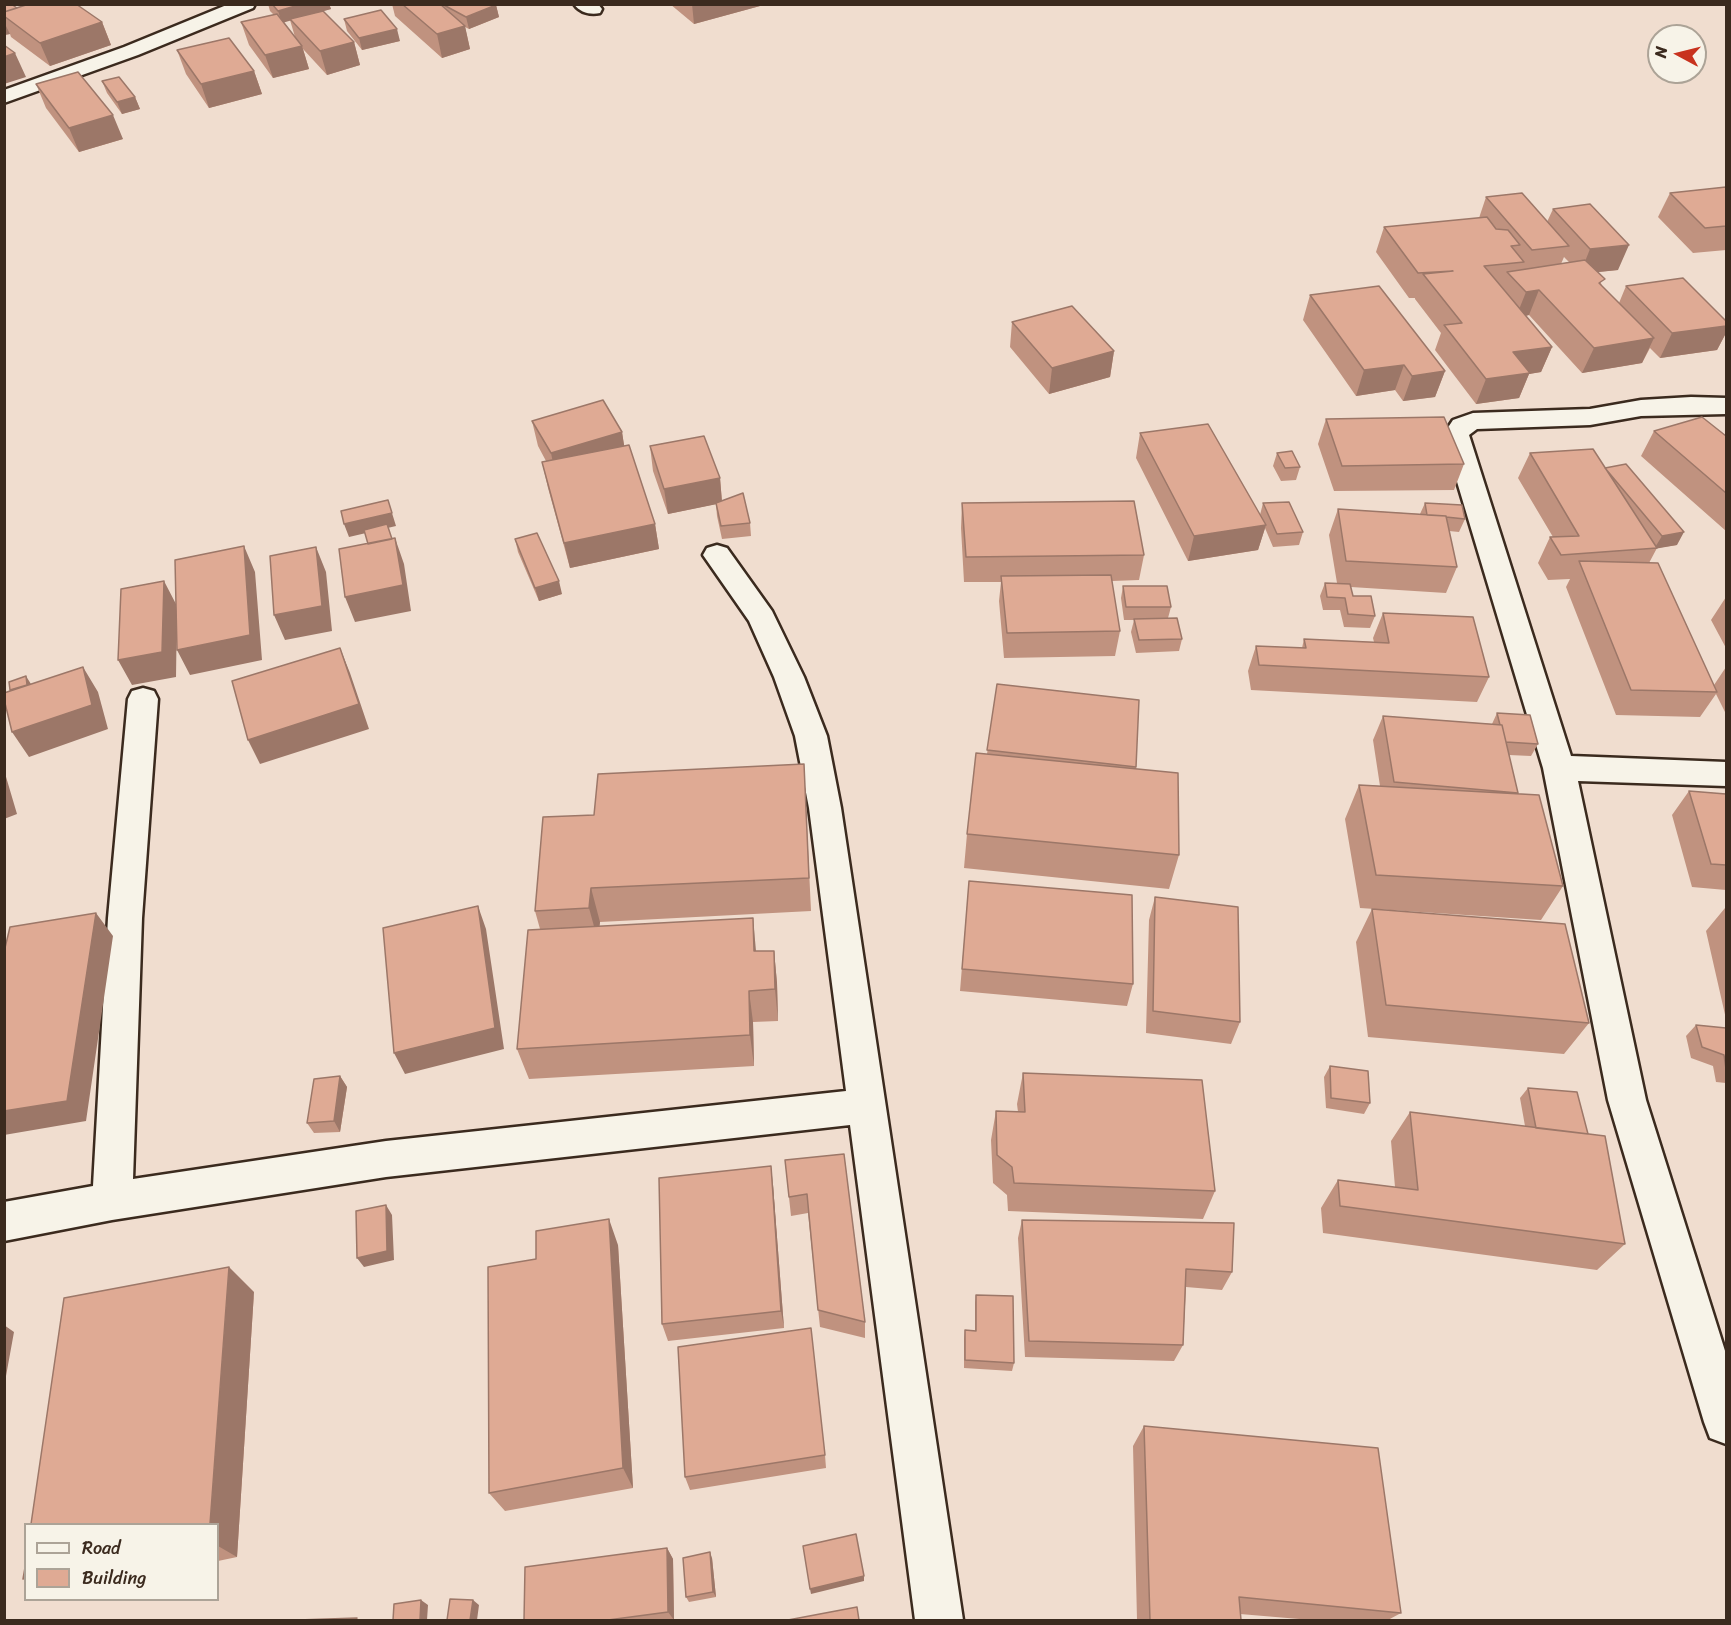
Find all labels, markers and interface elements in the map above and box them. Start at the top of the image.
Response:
north arrow [1647,24,1707,84]
text: N [1646,45,1676,59]
legend [24,1523,219,1601]
text: Road [82,1532,121,1564]
text: Building [82,1562,146,1594]

